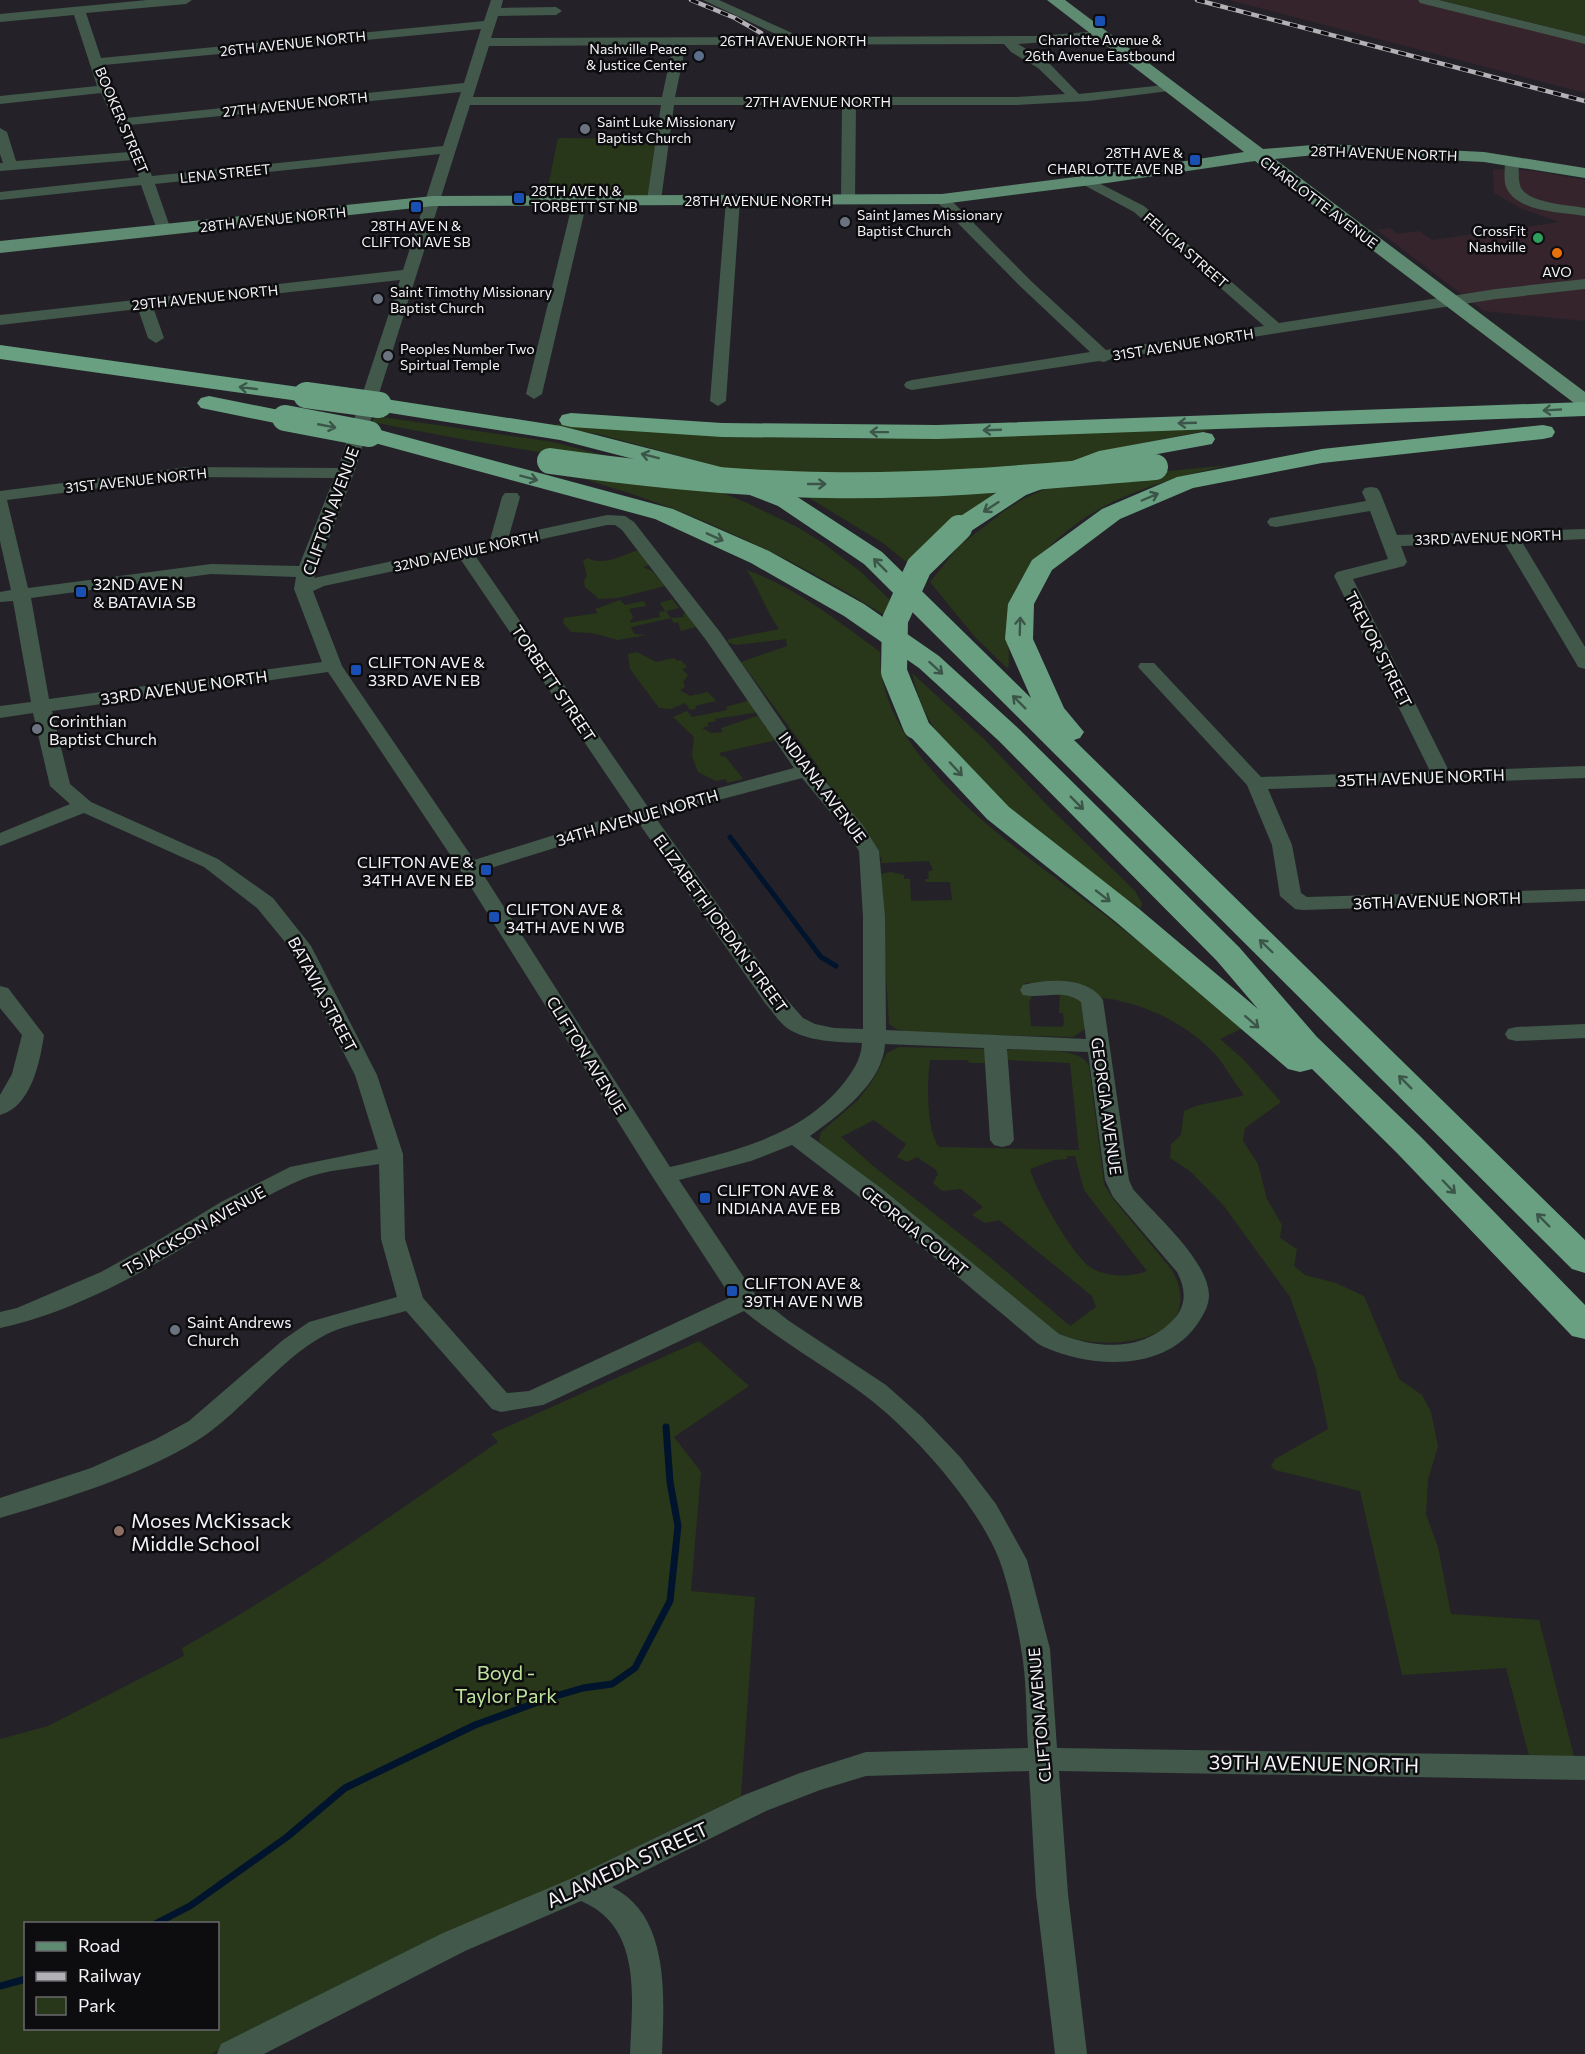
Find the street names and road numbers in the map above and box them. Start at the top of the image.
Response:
street label: 26TH AVENUE NORTH [219,27,367,59]
street label: 26TH AVENUE NORTH [720,32,866,49]
street label: BOOKER STREET [92,64,152,176]
street label: 27TH AVENUE NORTH [221,88,369,120]
street label: 27TH AVENUE NORTH [745,93,891,110]
street label: 28TH AVENUE NORTH [1310,142,1458,164]
street label: CHARLOTTE AVENUE [1257,152,1381,252]
street label: LENA STREET [179,160,271,186]
street label: 28TH AVENUE NORTH [685,192,831,209]
street label: 28TH AVENUE NORTH [199,203,347,235]
street label: FELICIA STREET [1140,209,1232,291]
street label: 29TH AVENUE NORTH [131,281,279,313]
street label: 31ST AVENUE NORTH [1111,324,1255,364]
street label: CLIFTON AVENUE [298,444,362,578]
street label: 31ST AVENUE NORTH [64,464,208,496]
street label: 33RD AVENUE NORTH [1414,526,1562,548]
street label: 32ND AVENUE NORTH [392,527,540,575]
street label: TREVOR STREET [1342,588,1416,710]
street label: TORBETT STREET [508,621,600,745]
street label: 33RD AVENUE NORTH [99,666,269,708]
street label: INDIANA AVENUE [775,728,871,846]
street label: 35TH AVENUE NORTH [1337,765,1505,789]
street label: 34TH AVENUE NORTH [554,785,720,849]
street label: ELIZABETH JORDAN STREET [650,830,792,1016]
street label: 36TH AVENUE NORTH [1353,888,1521,912]
street label: BATAVIA STREET [285,933,361,1055]
street label: CLIFTON AVENUE [543,993,631,1117]
street label: GEORGIA AVENUE [1088,1036,1126,1176]
street label: GEORGIA COURT [858,1181,972,1279]
street label: TS JACKSON AVENUE [120,1182,268,1278]
street label: CLIFTON AVENUE [1024,1647,1054,1783]
street label: 39TH AVENUE NORTH [1209,1749,1419,1777]
street label: ALAMEDA STREET [542,1816,712,1912]

